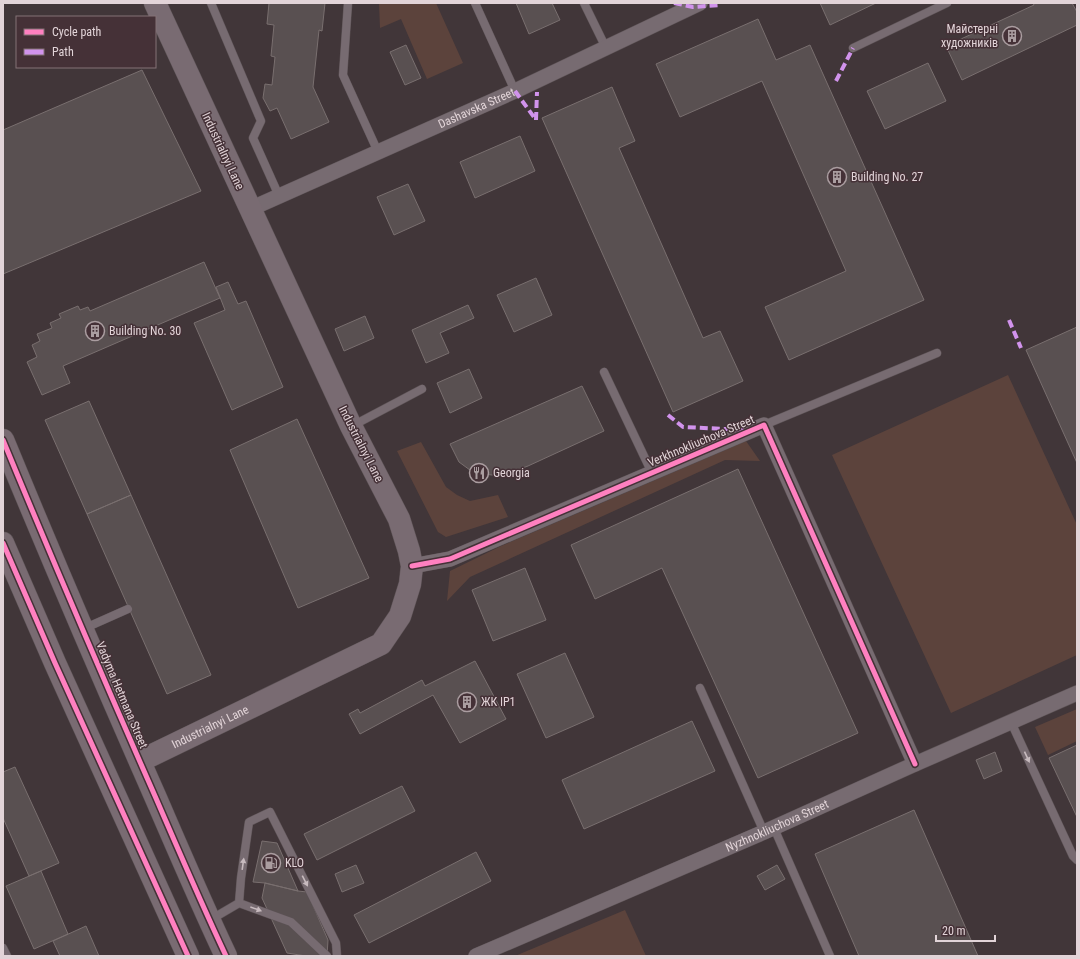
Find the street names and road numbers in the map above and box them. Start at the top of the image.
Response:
street label: Dashavska Street [436,85,517,131]
street label: Industrialnyi Lane [199,110,247,192]
street label: Industrialnyi Lane [336,404,386,485]
street label: Verkhnokliuchova Street [646,412,757,470]
street label: Vadyma Hetmana Street [93,640,151,751]
street label: Industrialnyi Lane [169,702,251,752]
street label: Nyzhnokliuchova Street [723,797,831,855]

